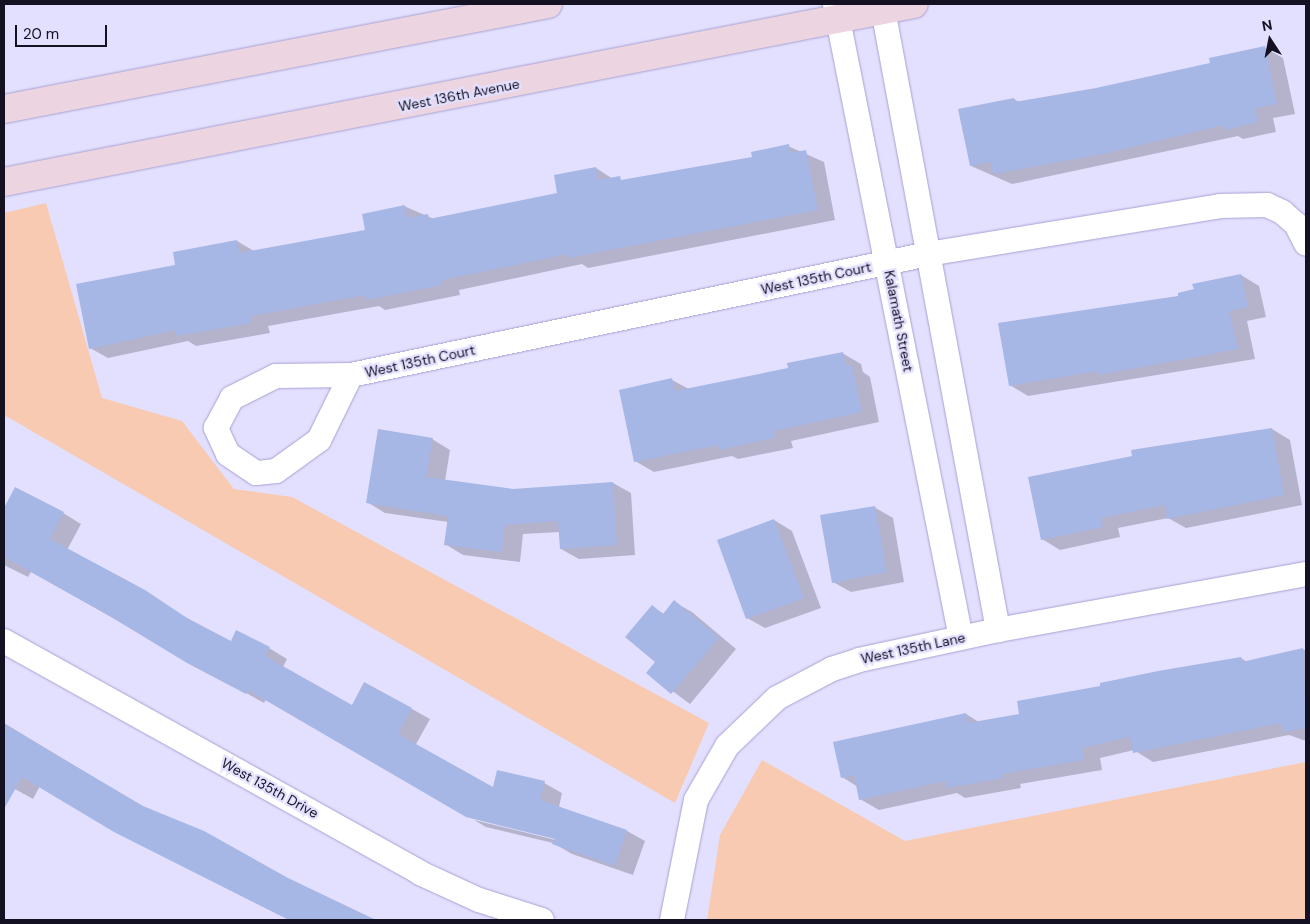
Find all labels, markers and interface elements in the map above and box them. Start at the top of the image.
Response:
scale bar [18,15,110,47]
north arrow [1245,15,1295,65]
text: N [1260,15,1274,35]
text: 20 m [23,24,59,44]
street label: West 136th Avenue [397,75,521,115]
street label: West 135th Court [759,258,873,298]
street label: Kalamath Street [881,269,917,373]
street label: West 135th Court [363,341,477,381]
street label: West 135th Lane [859,629,967,667]
street label: West 135th Drive [219,754,321,822]

